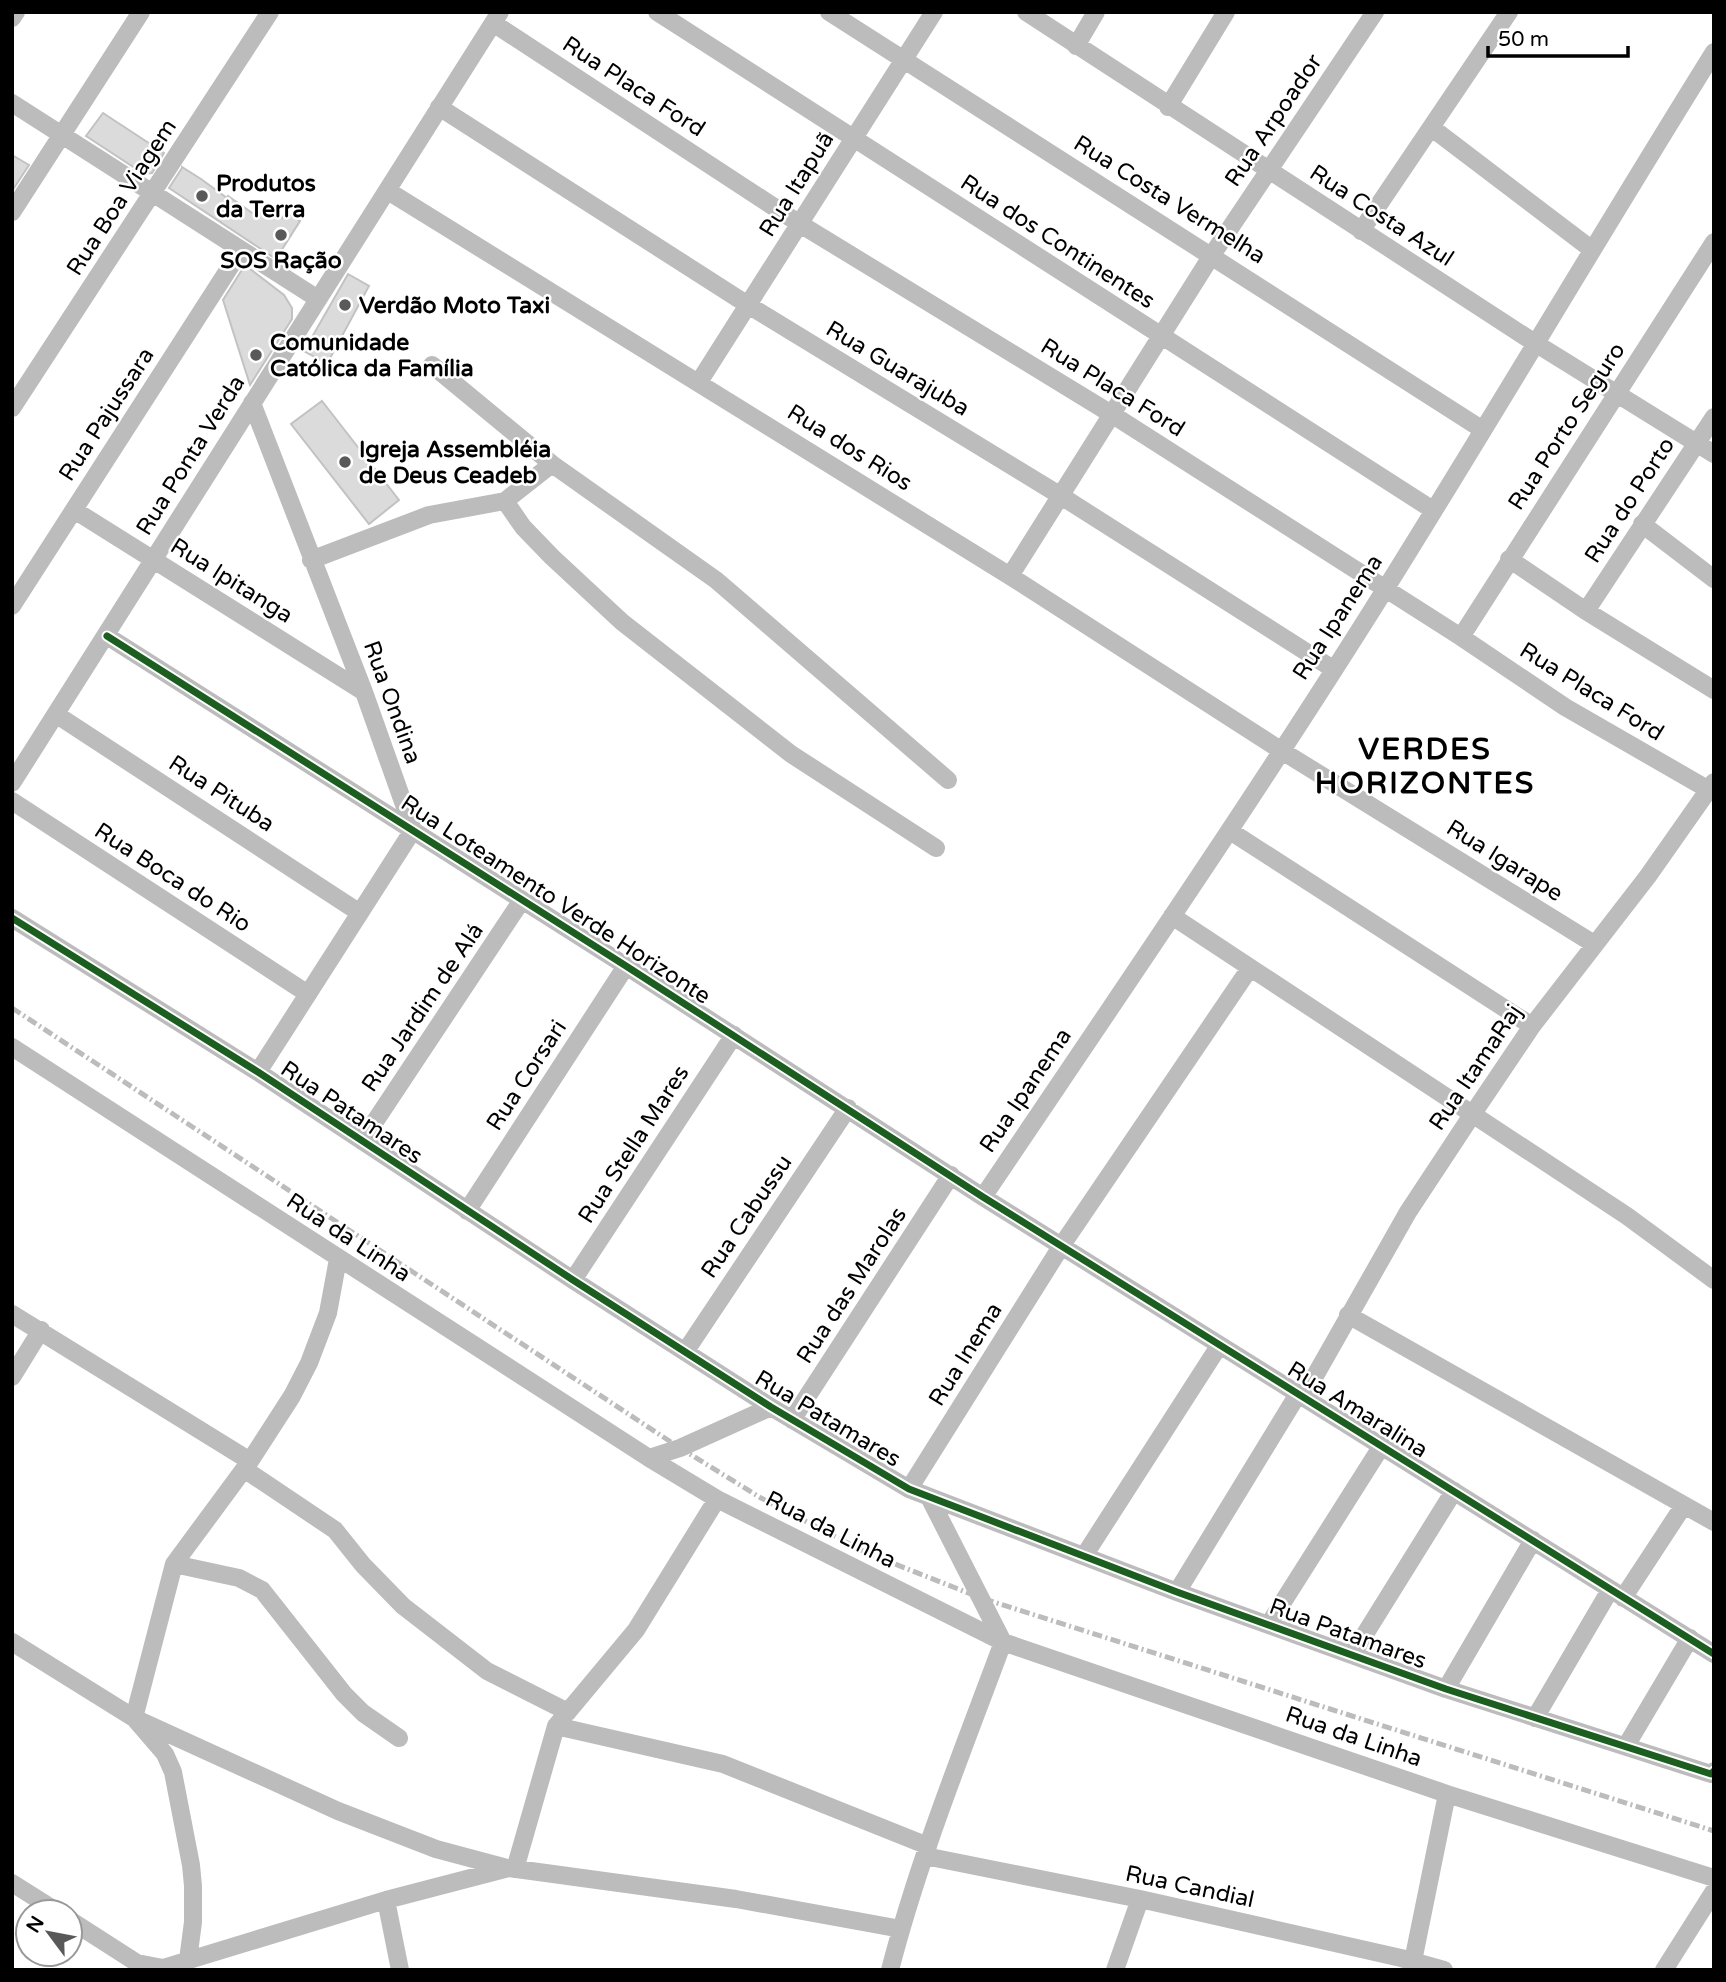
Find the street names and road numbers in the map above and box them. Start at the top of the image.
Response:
street label: Rua Placa Ford [557,30,710,143]
street label: Rua Arpoador [1219,49,1329,192]
street label: Rua Boa Viagem [61,114,183,281]
street label: Rua Itapuã [754,127,840,242]
street label: Rua Costa Vermelha [1068,129,1271,270]
street label: Rua Costa Azul [1304,159,1459,273]
street label: Rua dos Continentes [955,169,1160,315]
street label: Rua Guarajuba [821,315,974,423]
street label: Rua Placa Ford [1035,332,1190,443]
street label: Rua Porto Seguro [1502,338,1631,516]
street label: Rua Pajussara [53,342,160,487]
street label: Rua Ponta Verda [130,370,251,541]
street label: Rua dos Rios [782,398,917,497]
street label: Rua do Porto [1579,432,1681,569]
street label: Rua Ipitanga [165,532,298,630]
street label: Rua Ipanema [1287,549,1389,686]
street label: Rua Placa Ford [1514,636,1669,747]
street label: Rua Ondina [357,637,427,768]
street label: Rua Pituba [163,749,280,838]
street label: Rua Loteamento Verde Horizonte [395,789,716,1011]
street label: Rua Igarape [1441,814,1568,908]
street label: Rua Boca do Rio [89,817,256,939]
street label: Rua Jardim de Alá [356,918,490,1097]
street label: Rua ItamaRaj [1423,999,1528,1136]
street label: Rua Corsari [481,1015,573,1136]
street label: Rua Ipanema [974,1023,1078,1158]
street label: Rua Patamares [275,1055,428,1171]
street label: Rua Stella Mares [572,1060,695,1229]
street label: Rua Cabussu [695,1150,798,1284]
street label: Rua da Linha [281,1187,416,1288]
street label: Rua das Marolas [791,1202,913,1369]
street label: Rua Inema [923,1298,1009,1411]
street label: Rua Amaralina [1282,1355,1433,1464]
street label: Rua Patamares [750,1364,905,1473]
street label: Rua da Linha [761,1485,900,1575]
street label: Rua Patamares [1265,1593,1430,1675]
street label: Rua da Linha [1282,1700,1426,1773]
street label: Rua Candial [1123,1860,1257,1914]

